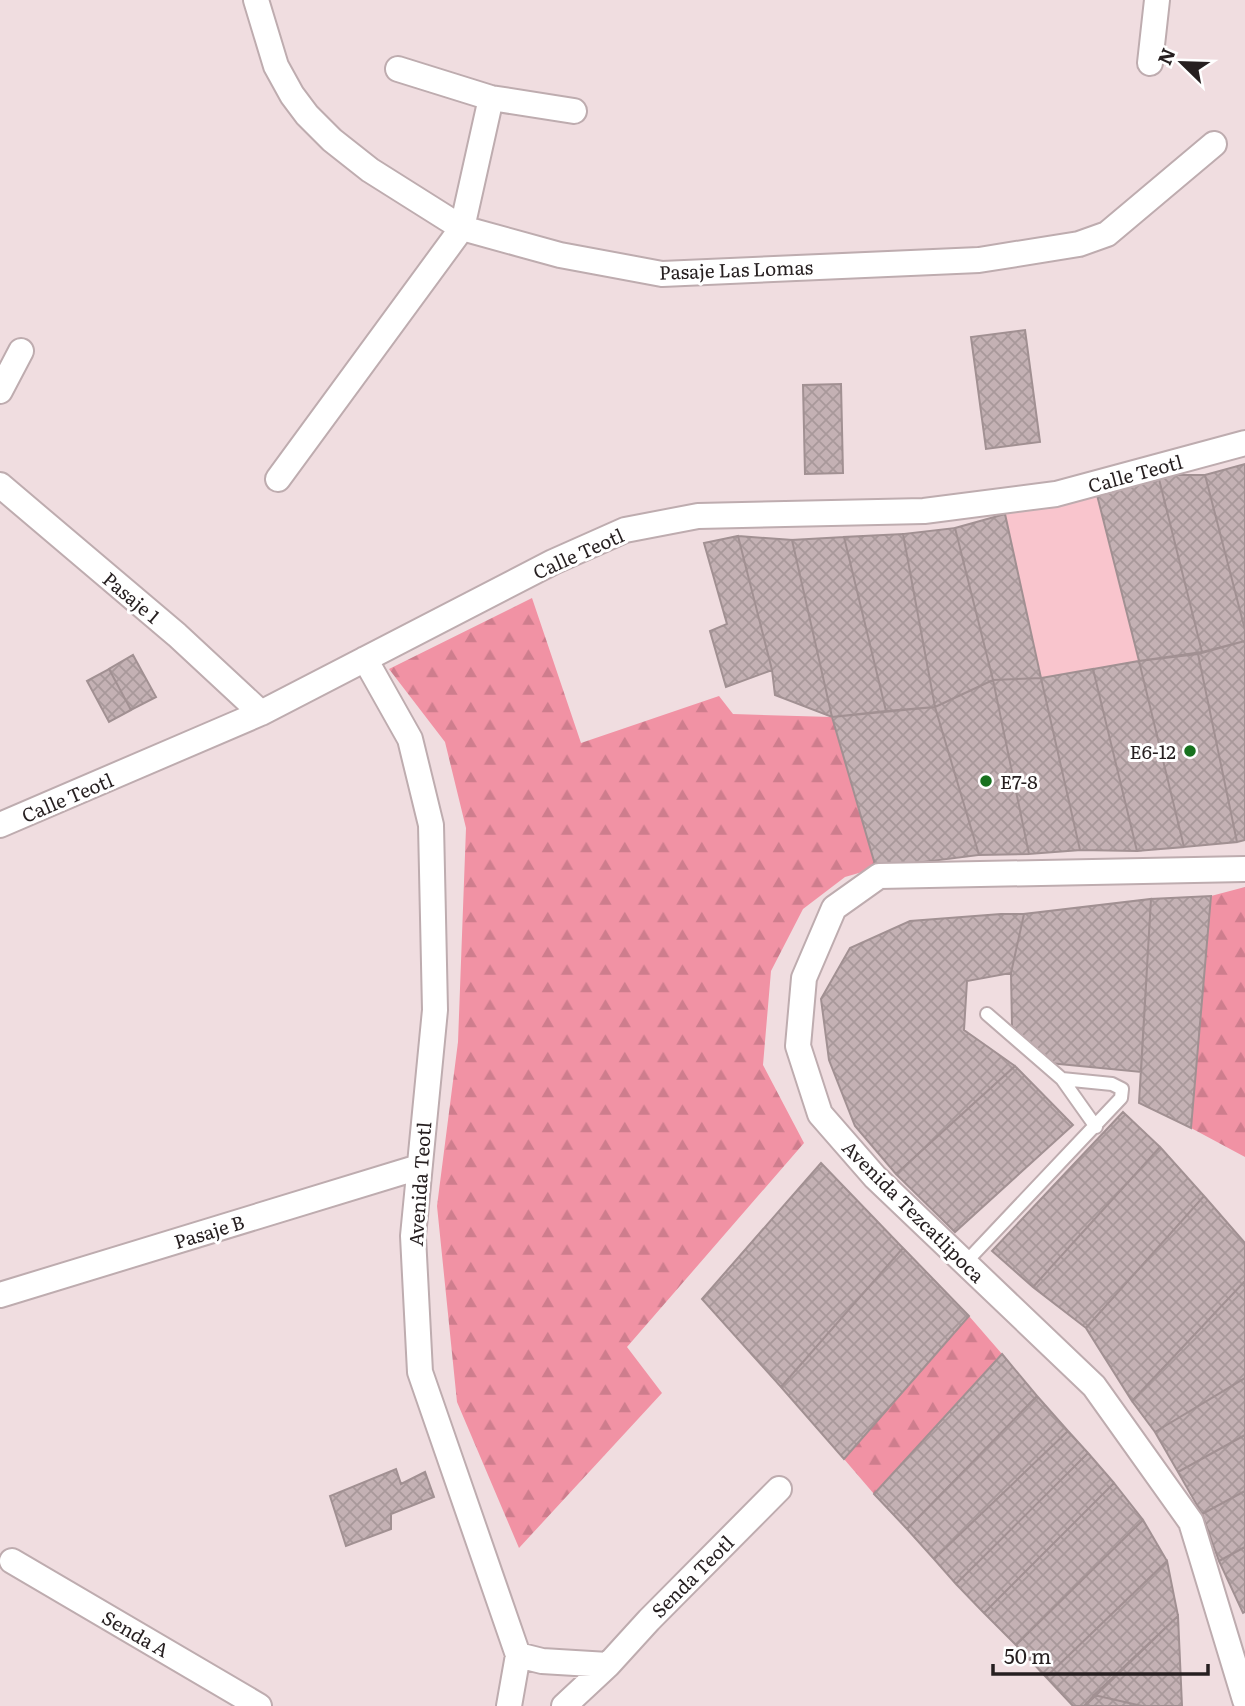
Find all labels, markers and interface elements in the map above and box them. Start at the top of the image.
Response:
north arrow [1147,28,1217,98]
text: N [1149,43,1181,69]
street label: Pasaje Las Lomas [658,252,814,286]
street label: Calle Teotl [1085,447,1185,499]
street label: Calle Teotl [528,520,628,586]
street label: Pasaje 1 [97,565,167,630]
place label: E6-12 [1130,737,1176,765]
marker: E6-12 [1182,743,1198,759]
street label: Calle Teotl [17,765,117,829]
place label: E7-8 [1000,767,1038,795]
marker: E7-8 [978,773,994,789]
street label: Avenida Teotl [401,1121,437,1247]
street label: Avenida Tezcatlipoca [837,1134,992,1289]
street label: Pasaje B [170,1207,248,1255]
street label: Senda Teotl [644,1528,740,1624]
street label: Senda A [97,1603,175,1663]
scale bar [993,1632,1208,1676]
text: 50 m [1004,1639,1051,1670]

